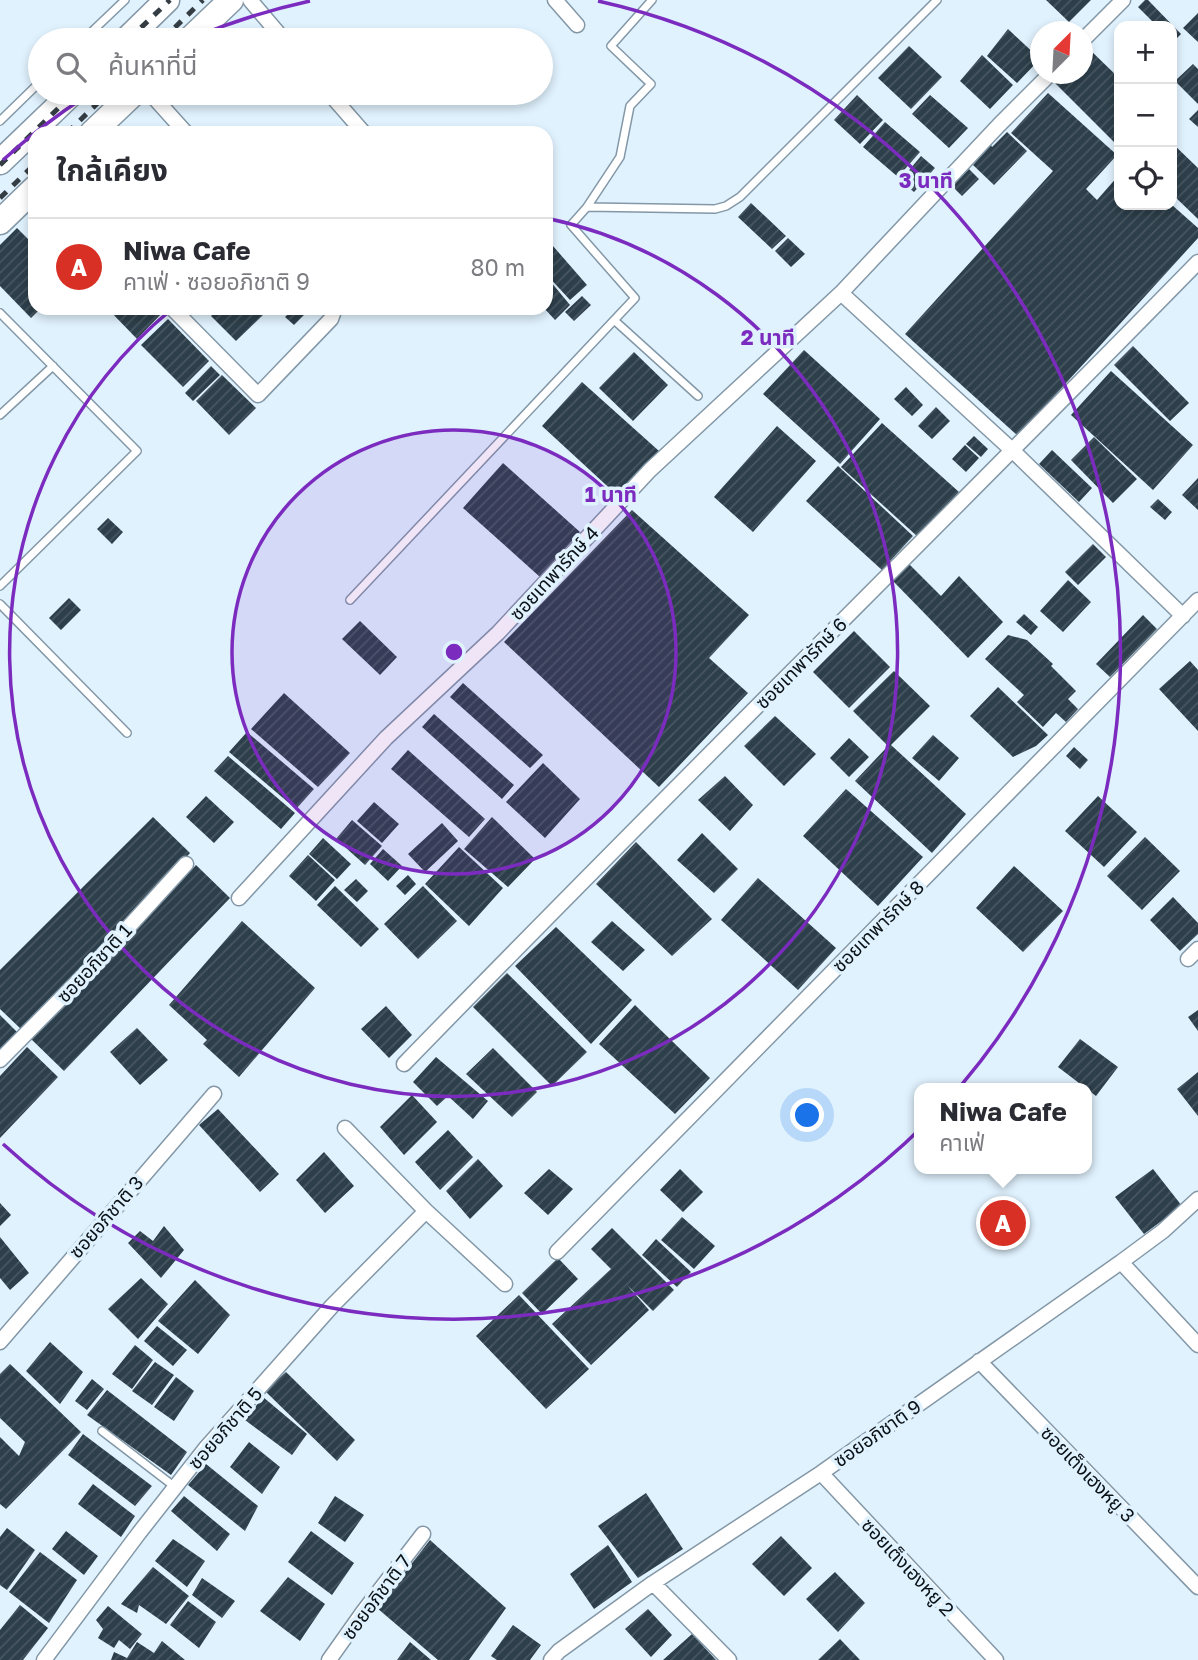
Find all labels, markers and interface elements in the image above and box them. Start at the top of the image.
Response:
north arrow [1030,21,1093,84]
map controls [1114,21,1177,210]
button: + [1114,21,1177,84]
search box [28,28,553,105]
icon: search [52,48,90,86]
text: ค้นหาที่นี่ [108,50,198,81]
button: − [1114,84,1177,147]
button: locate [1114,147,1177,210]
text: ใกล้เคียง [56,152,168,188]
text: 3 นาที [899,167,953,193]
text: Niwa Cafe [123,235,251,266]
text: A [71,253,87,281]
text: 80 m [471,253,525,281]
text: คาเฟ่ · ซอยอภิชาติ 9 [123,267,310,295]
text: 2 นาที [741,324,795,350]
text: 1 นาที [585,481,637,507]
street label: ซอยเทพารักษ์ 4 [504,521,603,624]
street label: ซอยเทพารักษ์ 6 [750,612,851,713]
centre of rings [442,640,466,664]
street label: ซอยเทพารักษ์ 8 [827,875,928,976]
street label: ซอยอภิชาติ 1 [51,918,136,1007]
popup [914,1083,1092,1174]
text: Niwa Cafe [939,1096,1067,1127]
your location [790,1098,824,1132]
text: คาเฟ่ [939,1128,985,1156]
street label: ซอยอภิชาติ 3 [64,1171,148,1262]
pin: A [980,1197,1026,1249]
street label: ซอยอภิชาติ 5 [183,1382,266,1473]
street label: ซอยอภิชาติ 9 [828,1394,925,1471]
street label: ซอยเต็งเฮงหยู 3 [1035,1421,1140,1528]
street label: ซอยเต็งเฮงหยู 2 [856,1513,959,1622]
street label: ซอยอภิชาติ 7 [336,1550,415,1644]

